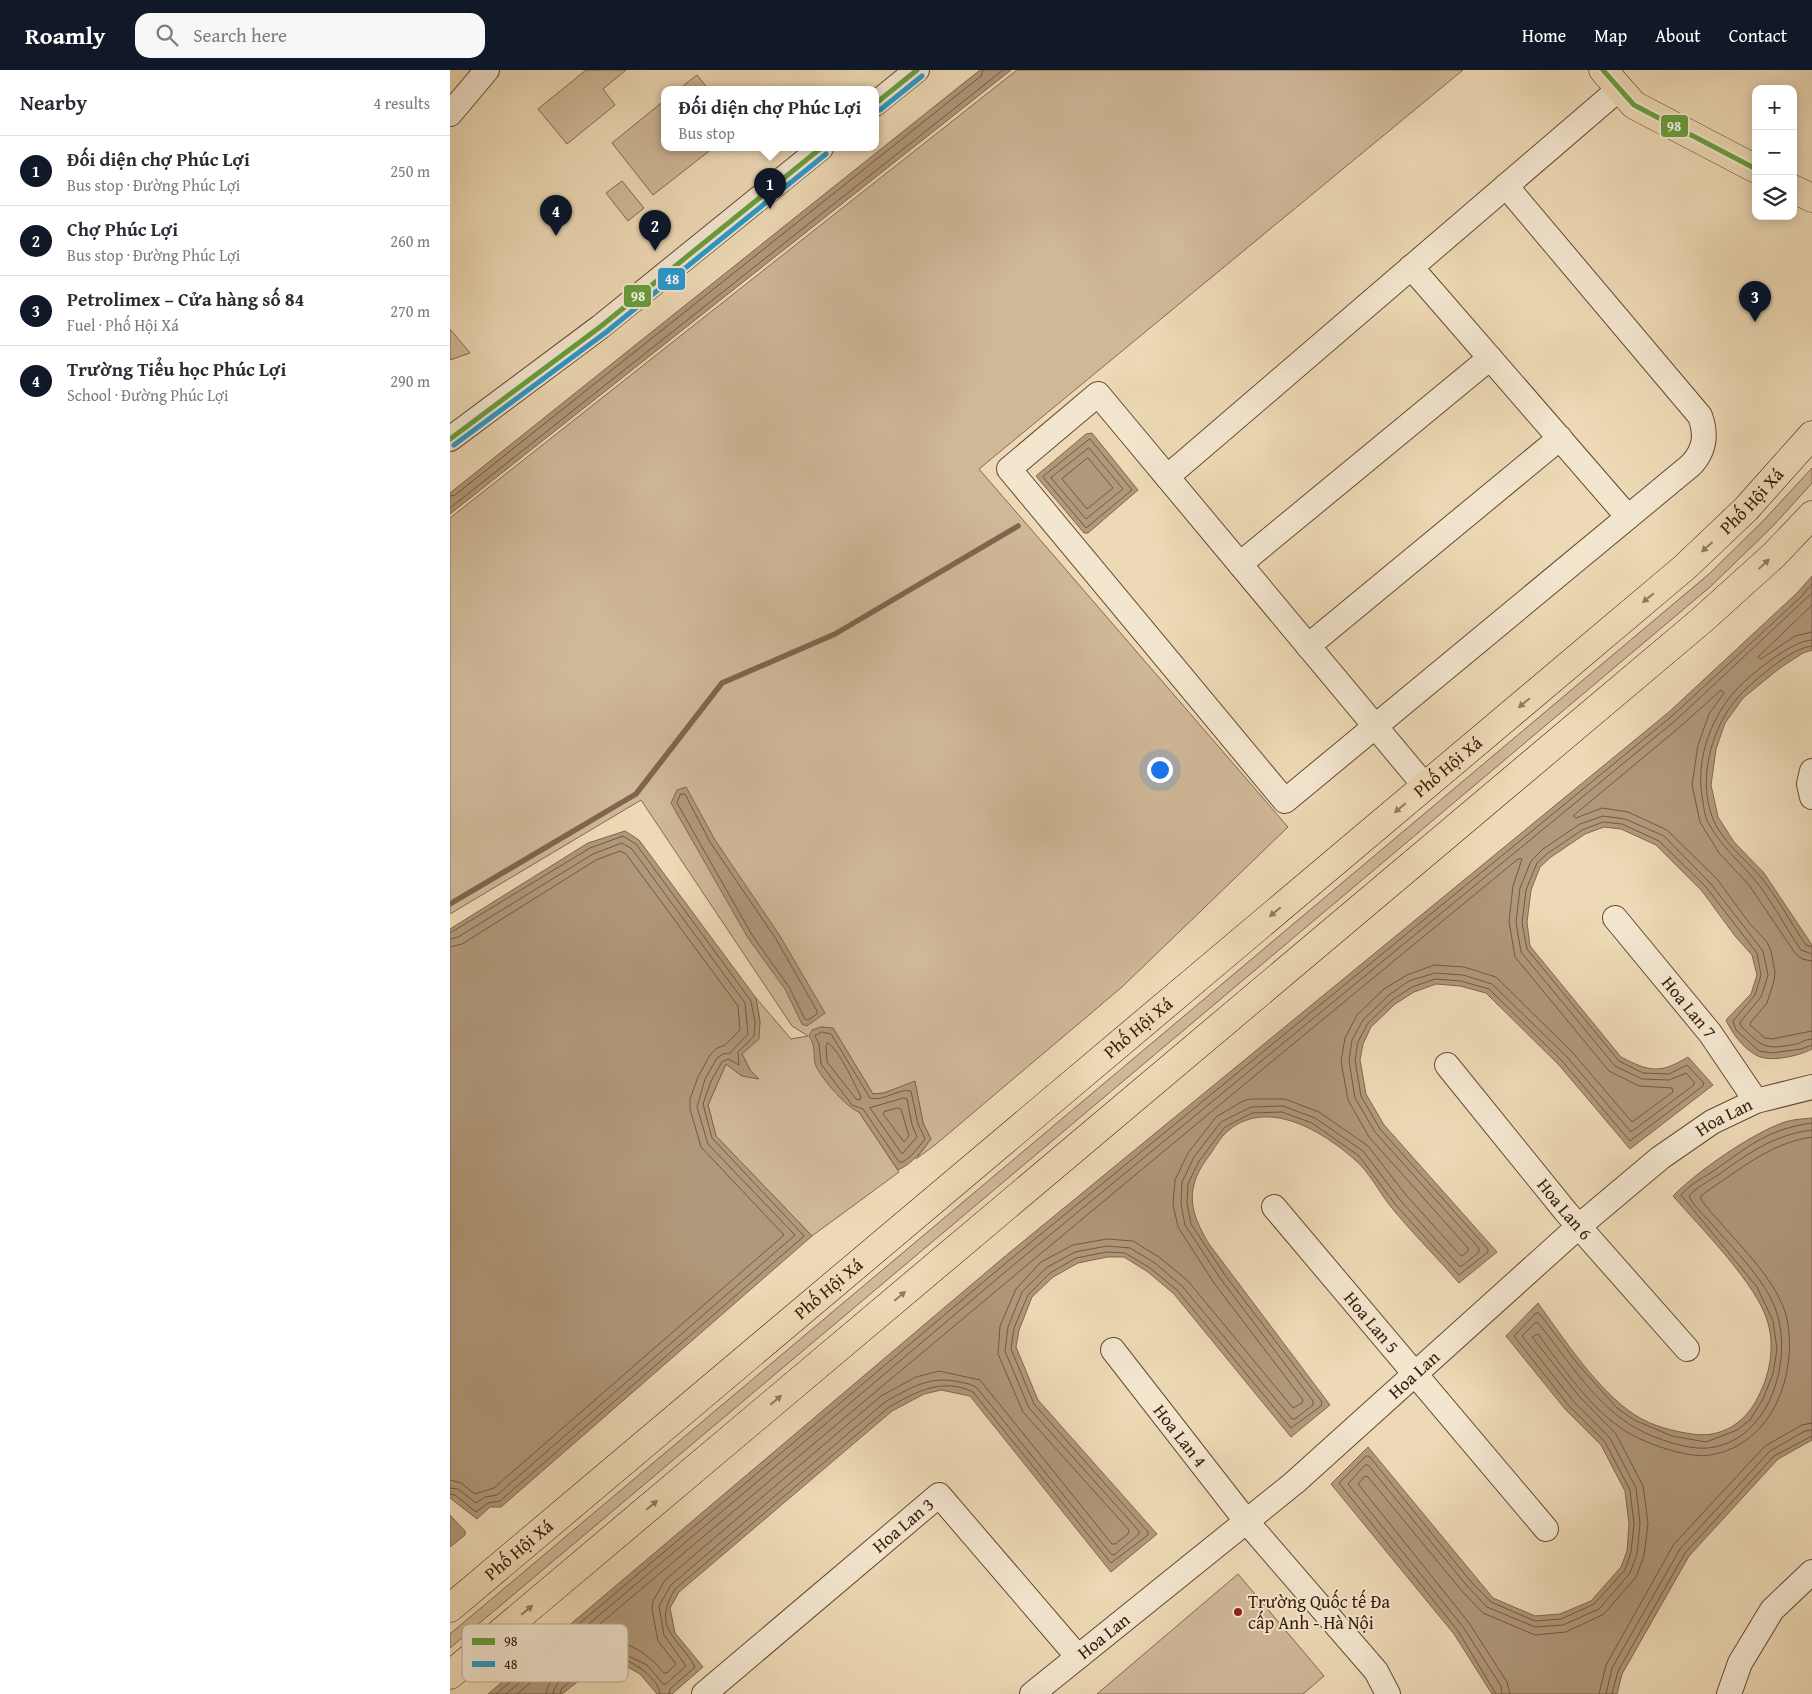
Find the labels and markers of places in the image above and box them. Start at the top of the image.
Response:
pin: 1 [754,168,786,209]
pin: 4 [540,195,572,236]
pin: 2 [639,210,671,251]
pin: 3 [1739,281,1771,322]
place label: Trường Quốc tế Đa cấp Anh - Hà Nội [1248,1588,1390,1636]
marker: Trường Quốc tế Đa cấp Anh - Hà Nội [1232,1606,1244,1618]

